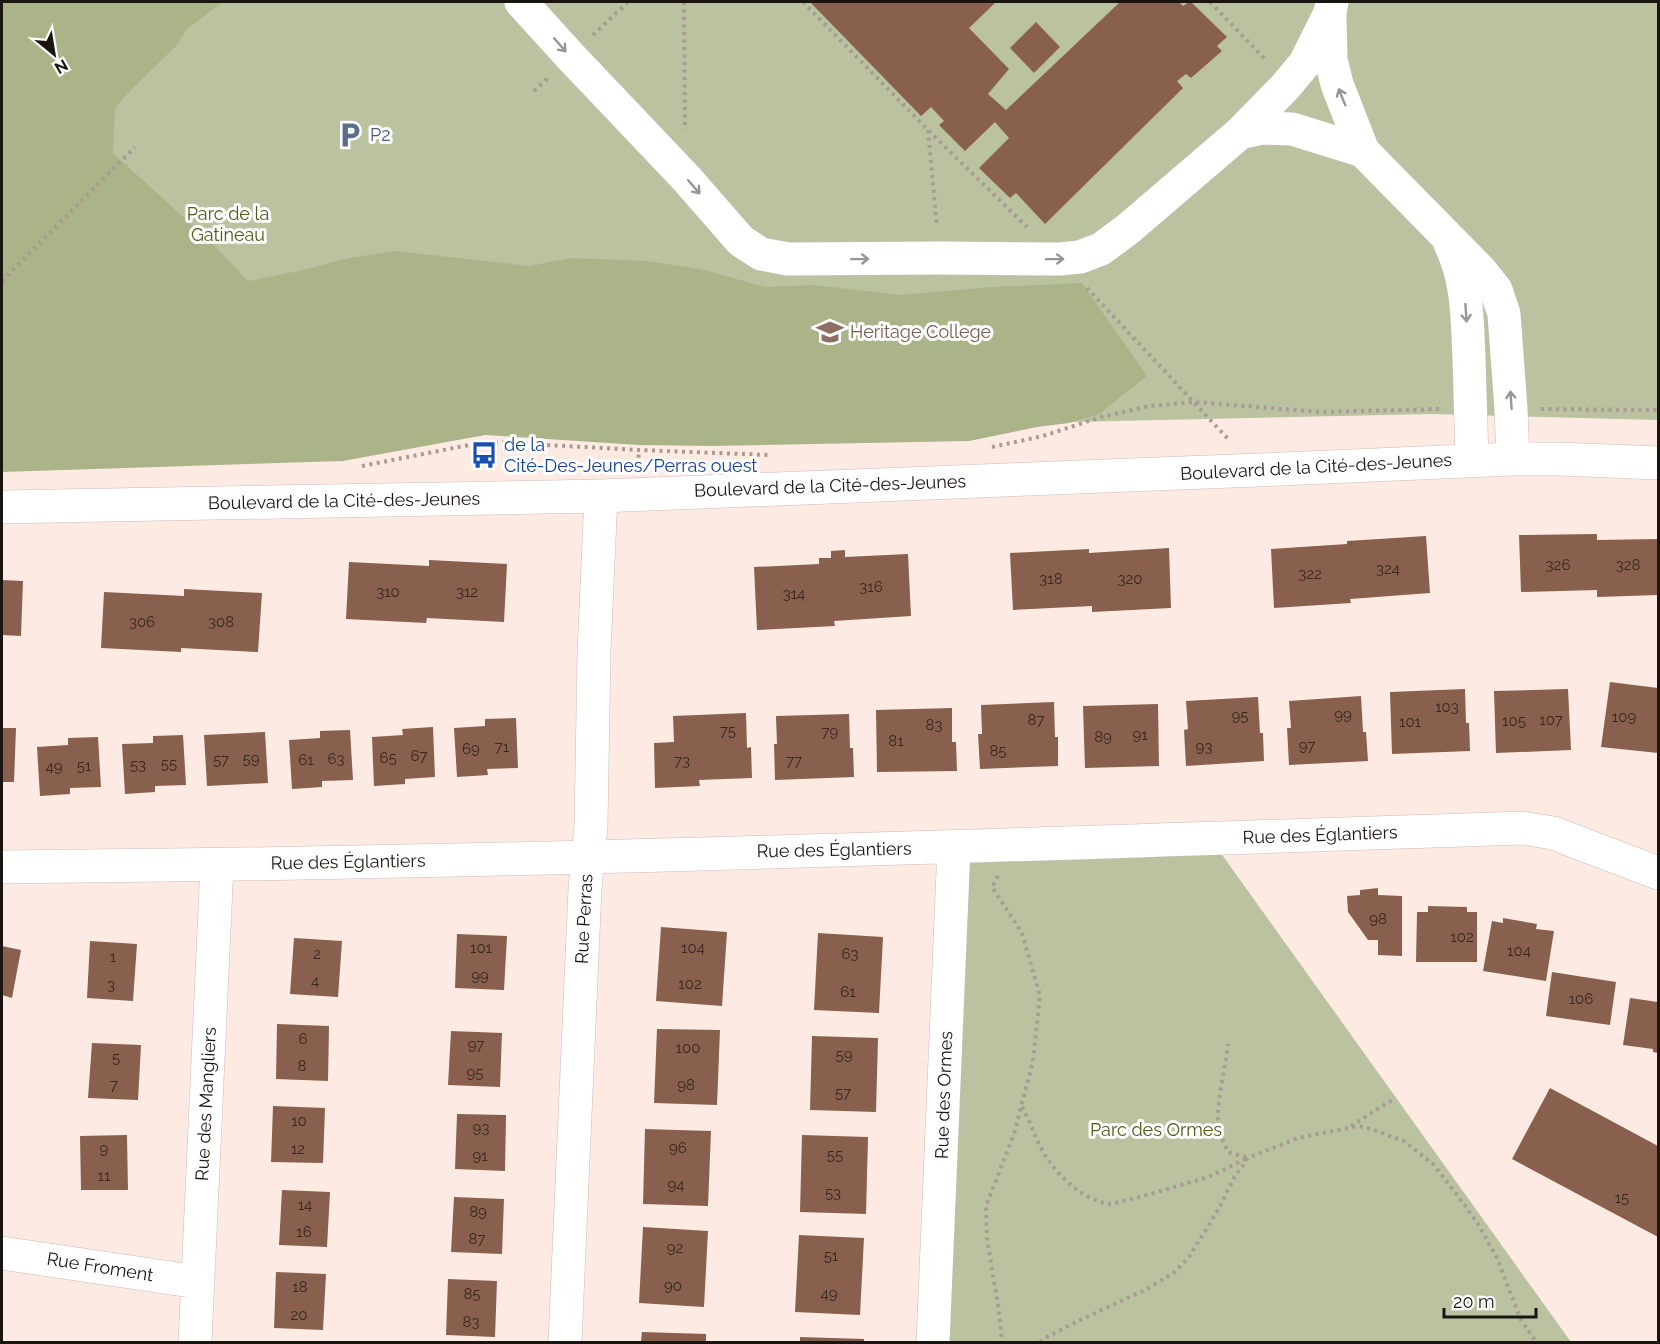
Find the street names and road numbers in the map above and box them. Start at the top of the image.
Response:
street label: Boulevard de la Cité-des-Jeunes [1180,449,1453,484]
street label: Boulevard de la Cité-des-Jeunes [694,470,967,501]
street label: Boulevard de la Cité-des-Jeunes [208,488,481,513]
street label: Rue des Églantiers [1242,820,1398,848]
street label: Rue des Églantiers [756,837,912,861]
street label: Rue des Églantiers [270,849,426,873]
street label: Rue Perras [571,873,596,965]
street label: Rue des Mangliers [191,1026,220,1181]
street label: Rue des Ormes [931,1030,956,1159]
street label: Rue Froment [45,1248,155,1285]

